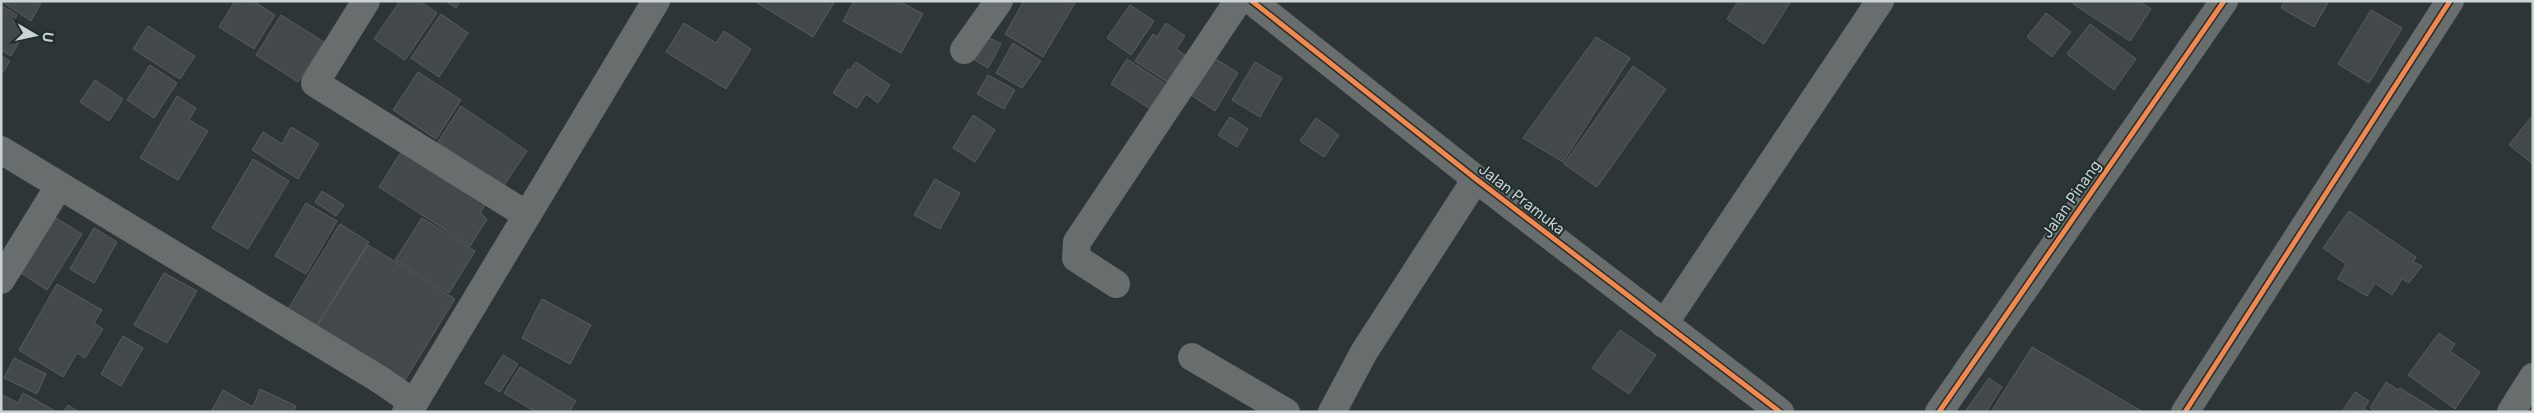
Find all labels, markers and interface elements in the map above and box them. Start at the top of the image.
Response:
north arrow [10,10,60,60]
text: U [39,31,58,44]
street label: Jalan Pinang [2037,156,2105,242]
street label: Jalan Pramuka [1475,159,1569,239]

